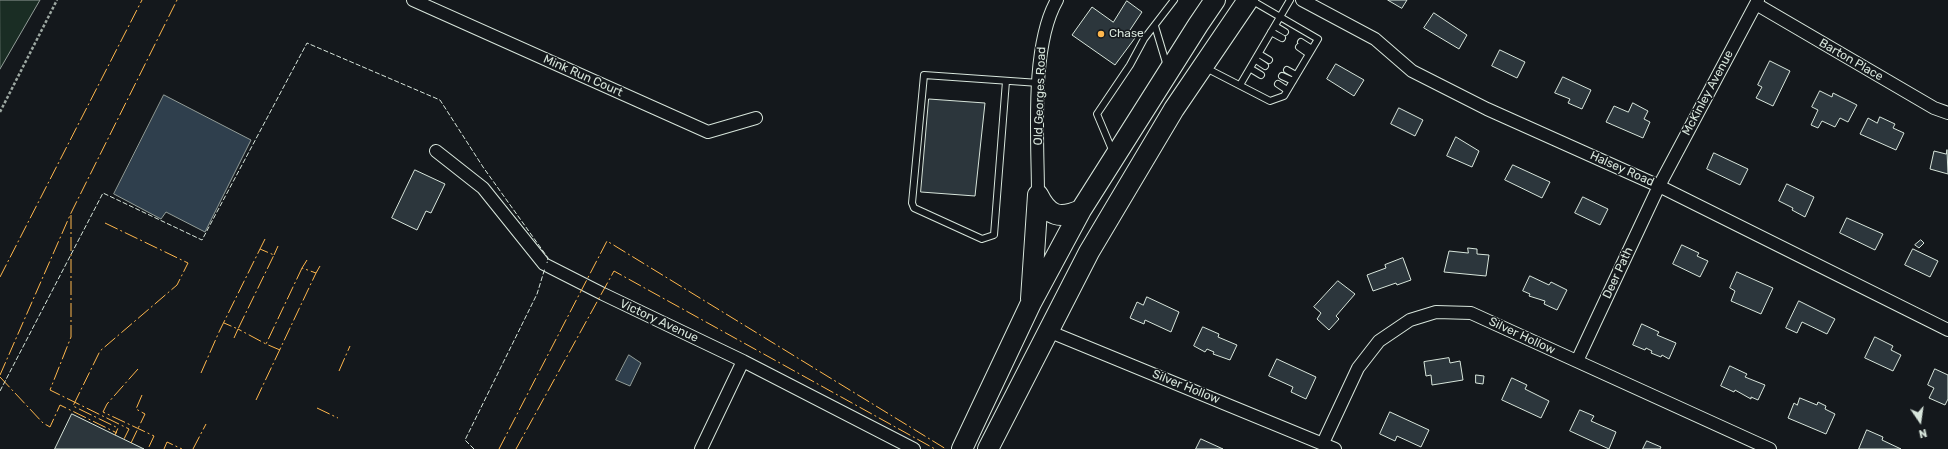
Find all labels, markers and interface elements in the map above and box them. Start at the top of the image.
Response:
place label: Chase [1109,27,1144,41]
marker: Chase [1096,29,1106,39]
street label: Barton Place [1816,36,1886,84]
street label: Old Georges Road [1031,46,1049,146]
street label: McKinley Avenue [1679,48,1737,138]
street label: Mink Run Court [541,52,625,100]
street label: Halsey Road [1588,148,1656,190]
street label: Deer Path [1600,245,1636,301]
street label: Victory Avenue [617,296,701,346]
street label: Silver Hollow [1487,314,1557,358]
street label: Silver Hollow [1150,367,1222,407]
north arrow [1900,401,1940,441]
text: N [1917,426,1928,440]

